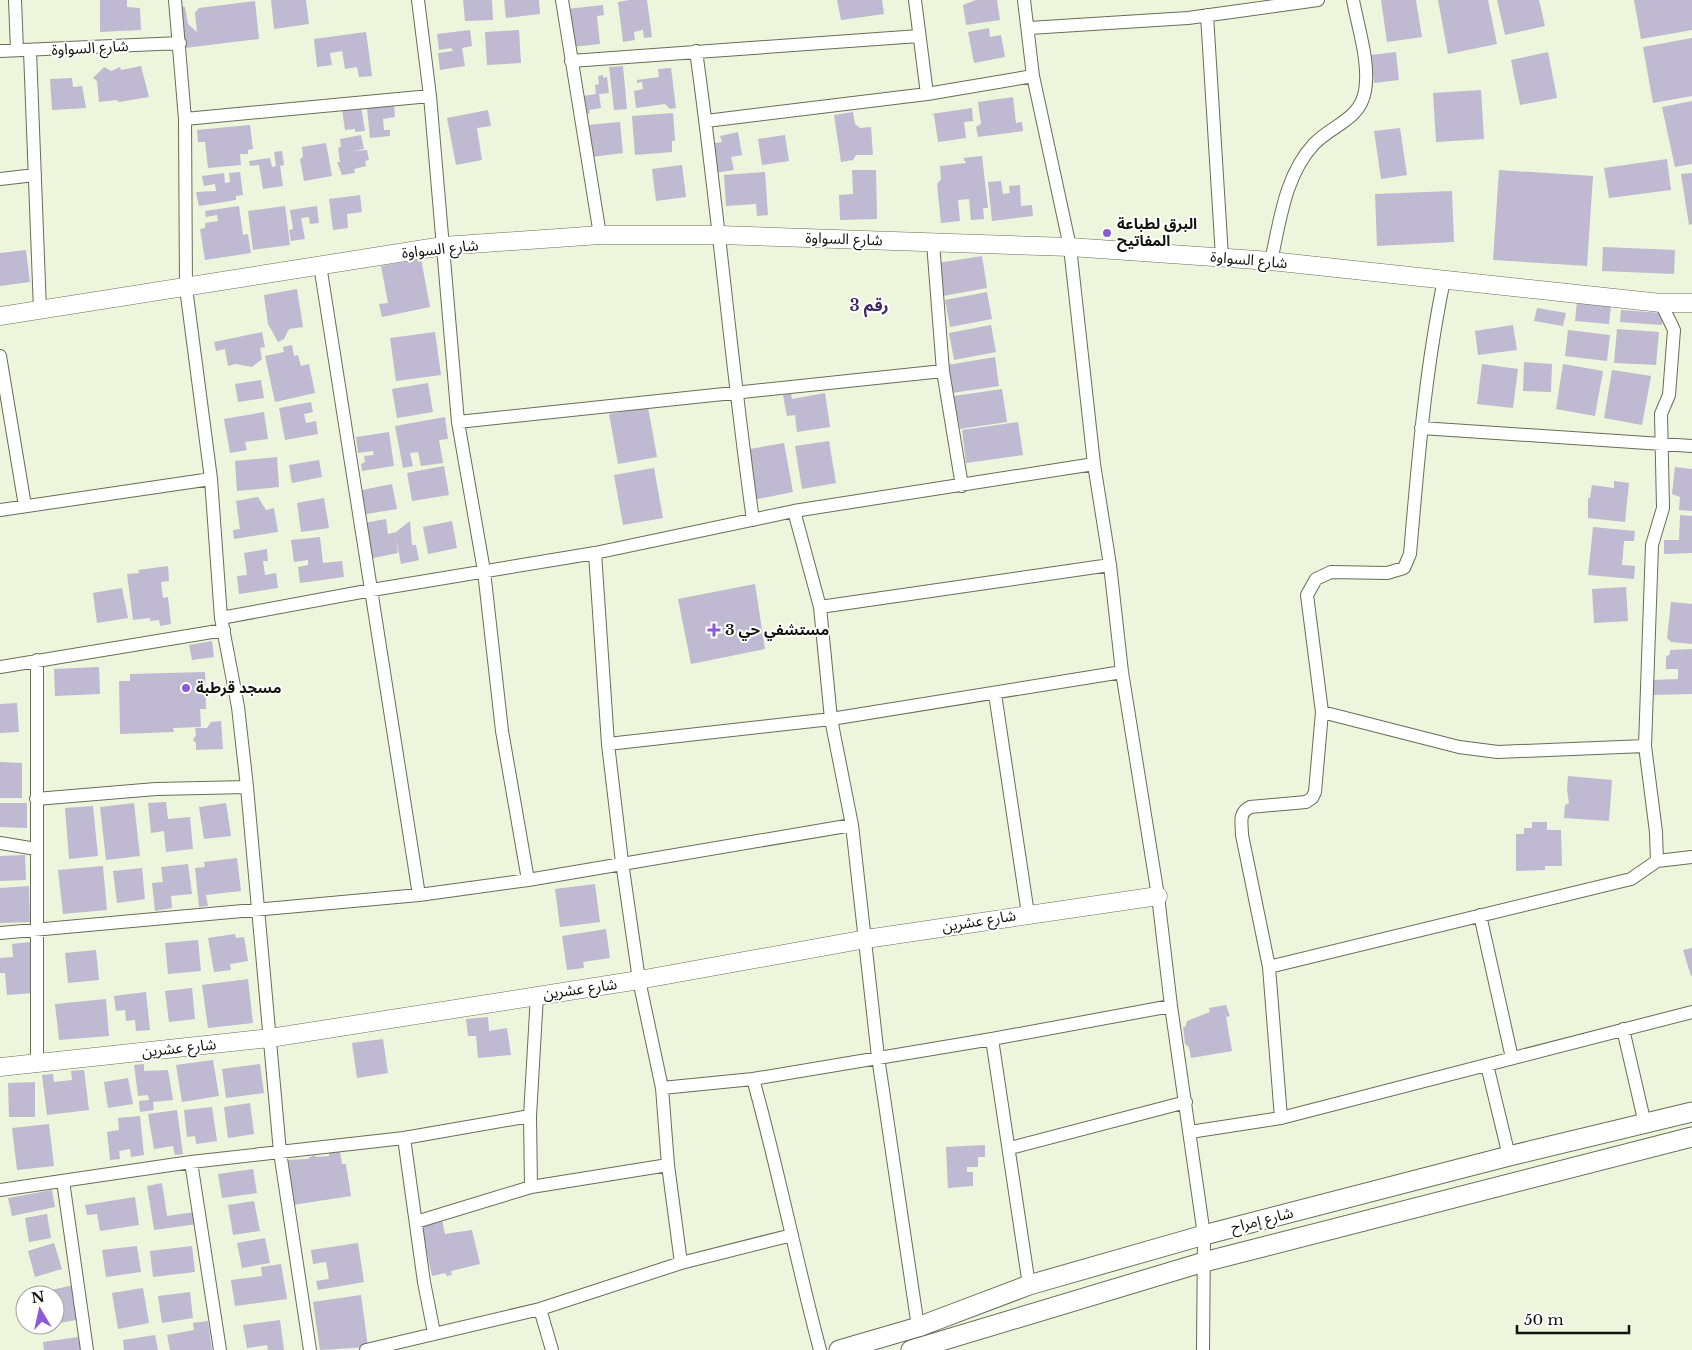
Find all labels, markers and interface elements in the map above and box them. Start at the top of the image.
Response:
street label: شارع السواوة [51,36,129,62]
place label: البرق لطباعة المفاتيح [1117,214,1197,252]
marker: البرق لطباعة المفاتيح [1101,227,1113,239]
street label: شارع السواوة [805,228,883,252]
street label: شارع السواوة [401,235,480,265]
street label: شارع السواوة [1209,247,1289,275]
district label: رقم 3 [849,295,889,318]
place label: مستشفي حي 3 [725,620,829,641]
marker: مستشفي حي 3 [707,623,721,637]
place label: مسجد قرطبة [196,678,281,697]
marker: مسجد قرطبة [180,682,192,694]
street label: شارع عشرين [941,905,1018,939]
street label: شارع عشرين [542,974,619,1006]
street label: شارع عشرين [141,1034,218,1064]
street label: شارع إمراح [1229,1203,1296,1239]
north arrow [15,1285,65,1335]
text: N [30,1287,46,1307]
scale bar [1517,1302,1630,1334]
text: 50 m [1524,1310,1564,1329]

